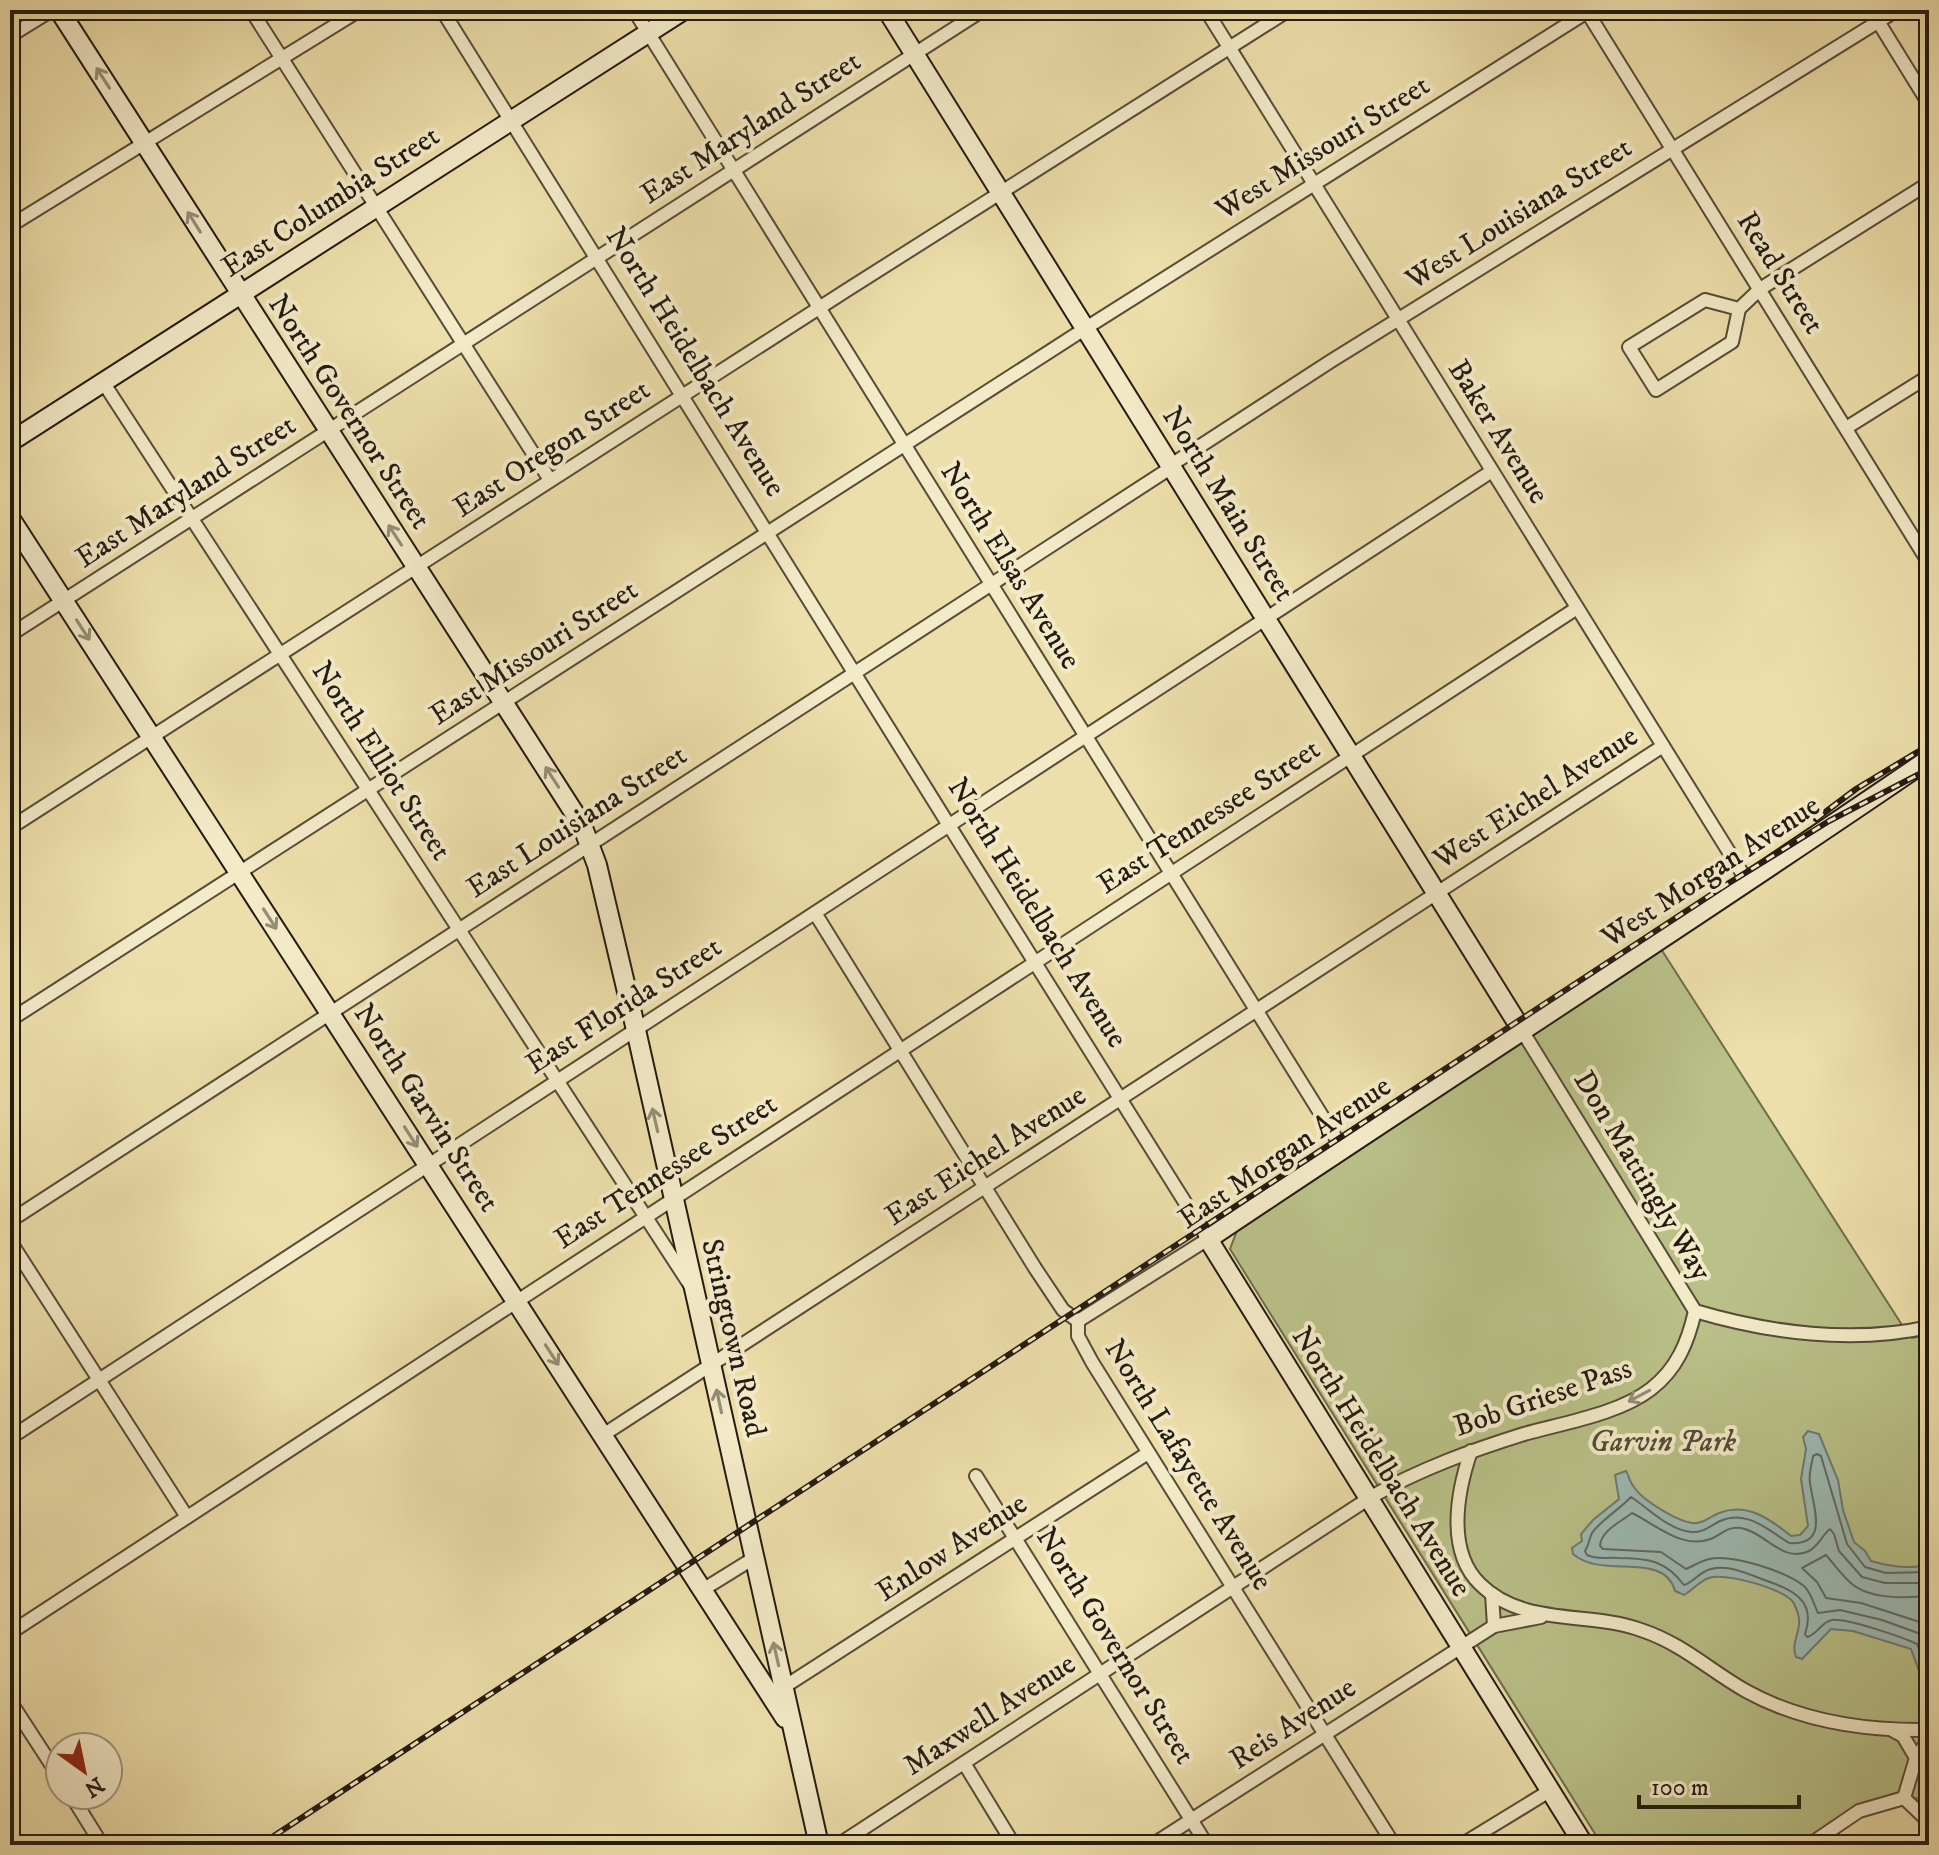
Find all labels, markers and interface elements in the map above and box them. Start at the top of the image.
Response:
street label: East Maryland Street [634,43,868,213]
one-way arrow [94,67,110,90]
street label: West Missouri Street [1208,67,1437,229]
street label: East Columbia Street [215,118,447,286]
street label: West Louisiana Street [1398,130,1639,299]
street label: Read Street [1728,205,1832,341]
one-way arrow [185,212,202,234]
street label: North Heidelbach Avenue [597,220,793,504]
street label: North Governor Street [259,288,439,536]
street label: Baker Avenue [1439,353,1557,511]
street label: East Oregon Street [447,372,657,526]
street label: North Main Street [1153,400,1303,608]
street label: East Maryland Street [69,407,303,577]
street label: North Elsas Avenue [931,456,1089,676]
one-way arrow [387,524,403,547]
street label: East Missouri Street [423,572,645,734]
one-way arrow [75,618,91,641]
street label: North Elliot Street [303,654,459,868]
street label: West Eichel Avenue [1426,718,1645,878]
street label: East Tennessee Street [1091,731,1327,903]
street label: East Louisiana Street [460,737,694,907]
one-way arrow [543,766,559,789]
street label: North Heidelbach Avenue [939,771,1135,1055]
street label: West Morgan Avenue [1594,788,1827,957]
one-way arrow [262,907,278,930]
street label: East Florida Street [519,929,729,1083]
street label: North Garvin Street [345,997,507,1219]
street label: Don Mattingly Way [1565,1064,1720,1288]
street label: East Morgan Avenue [1172,1068,1398,1238]
street label: East Eichel Avenue [879,1077,1093,1235]
street label: East Tennessee Street [548,1086,784,1258]
one-way arrow [647,1108,662,1133]
one-way arrow [403,1125,419,1148]
street label: Stringtown Road [692,1235,774,1441]
street label: North Heidelbach Avenue [1283,1320,1479,1604]
street label: North Lafayette Avenue [1096,1333,1280,1597]
one-way arrow [544,1344,561,1366]
street label: Bob Griese Pass [1449,1350,1637,1446]
one-way arrow [711,1388,726,1414]
one-way arrow [1628,1388,1651,1404]
park label: Garvin Park [1590,1424,1737,1461]
street label: Enlow Avenue [870,1486,1034,1610]
street label: North Governor Street [1027,1521,1203,1771]
one-way arrow [768,1642,783,1668]
street label: Maxwell Avenue [897,1646,1083,1784]
street label: Reis Avenue [1223,1670,1363,1778]
north arrow [44,1731,124,1811]
scale bar [1639,1759,1799,1809]
text: N [79,1770,109,1803]
text: 100 m [1651,1773,1709,1803]

